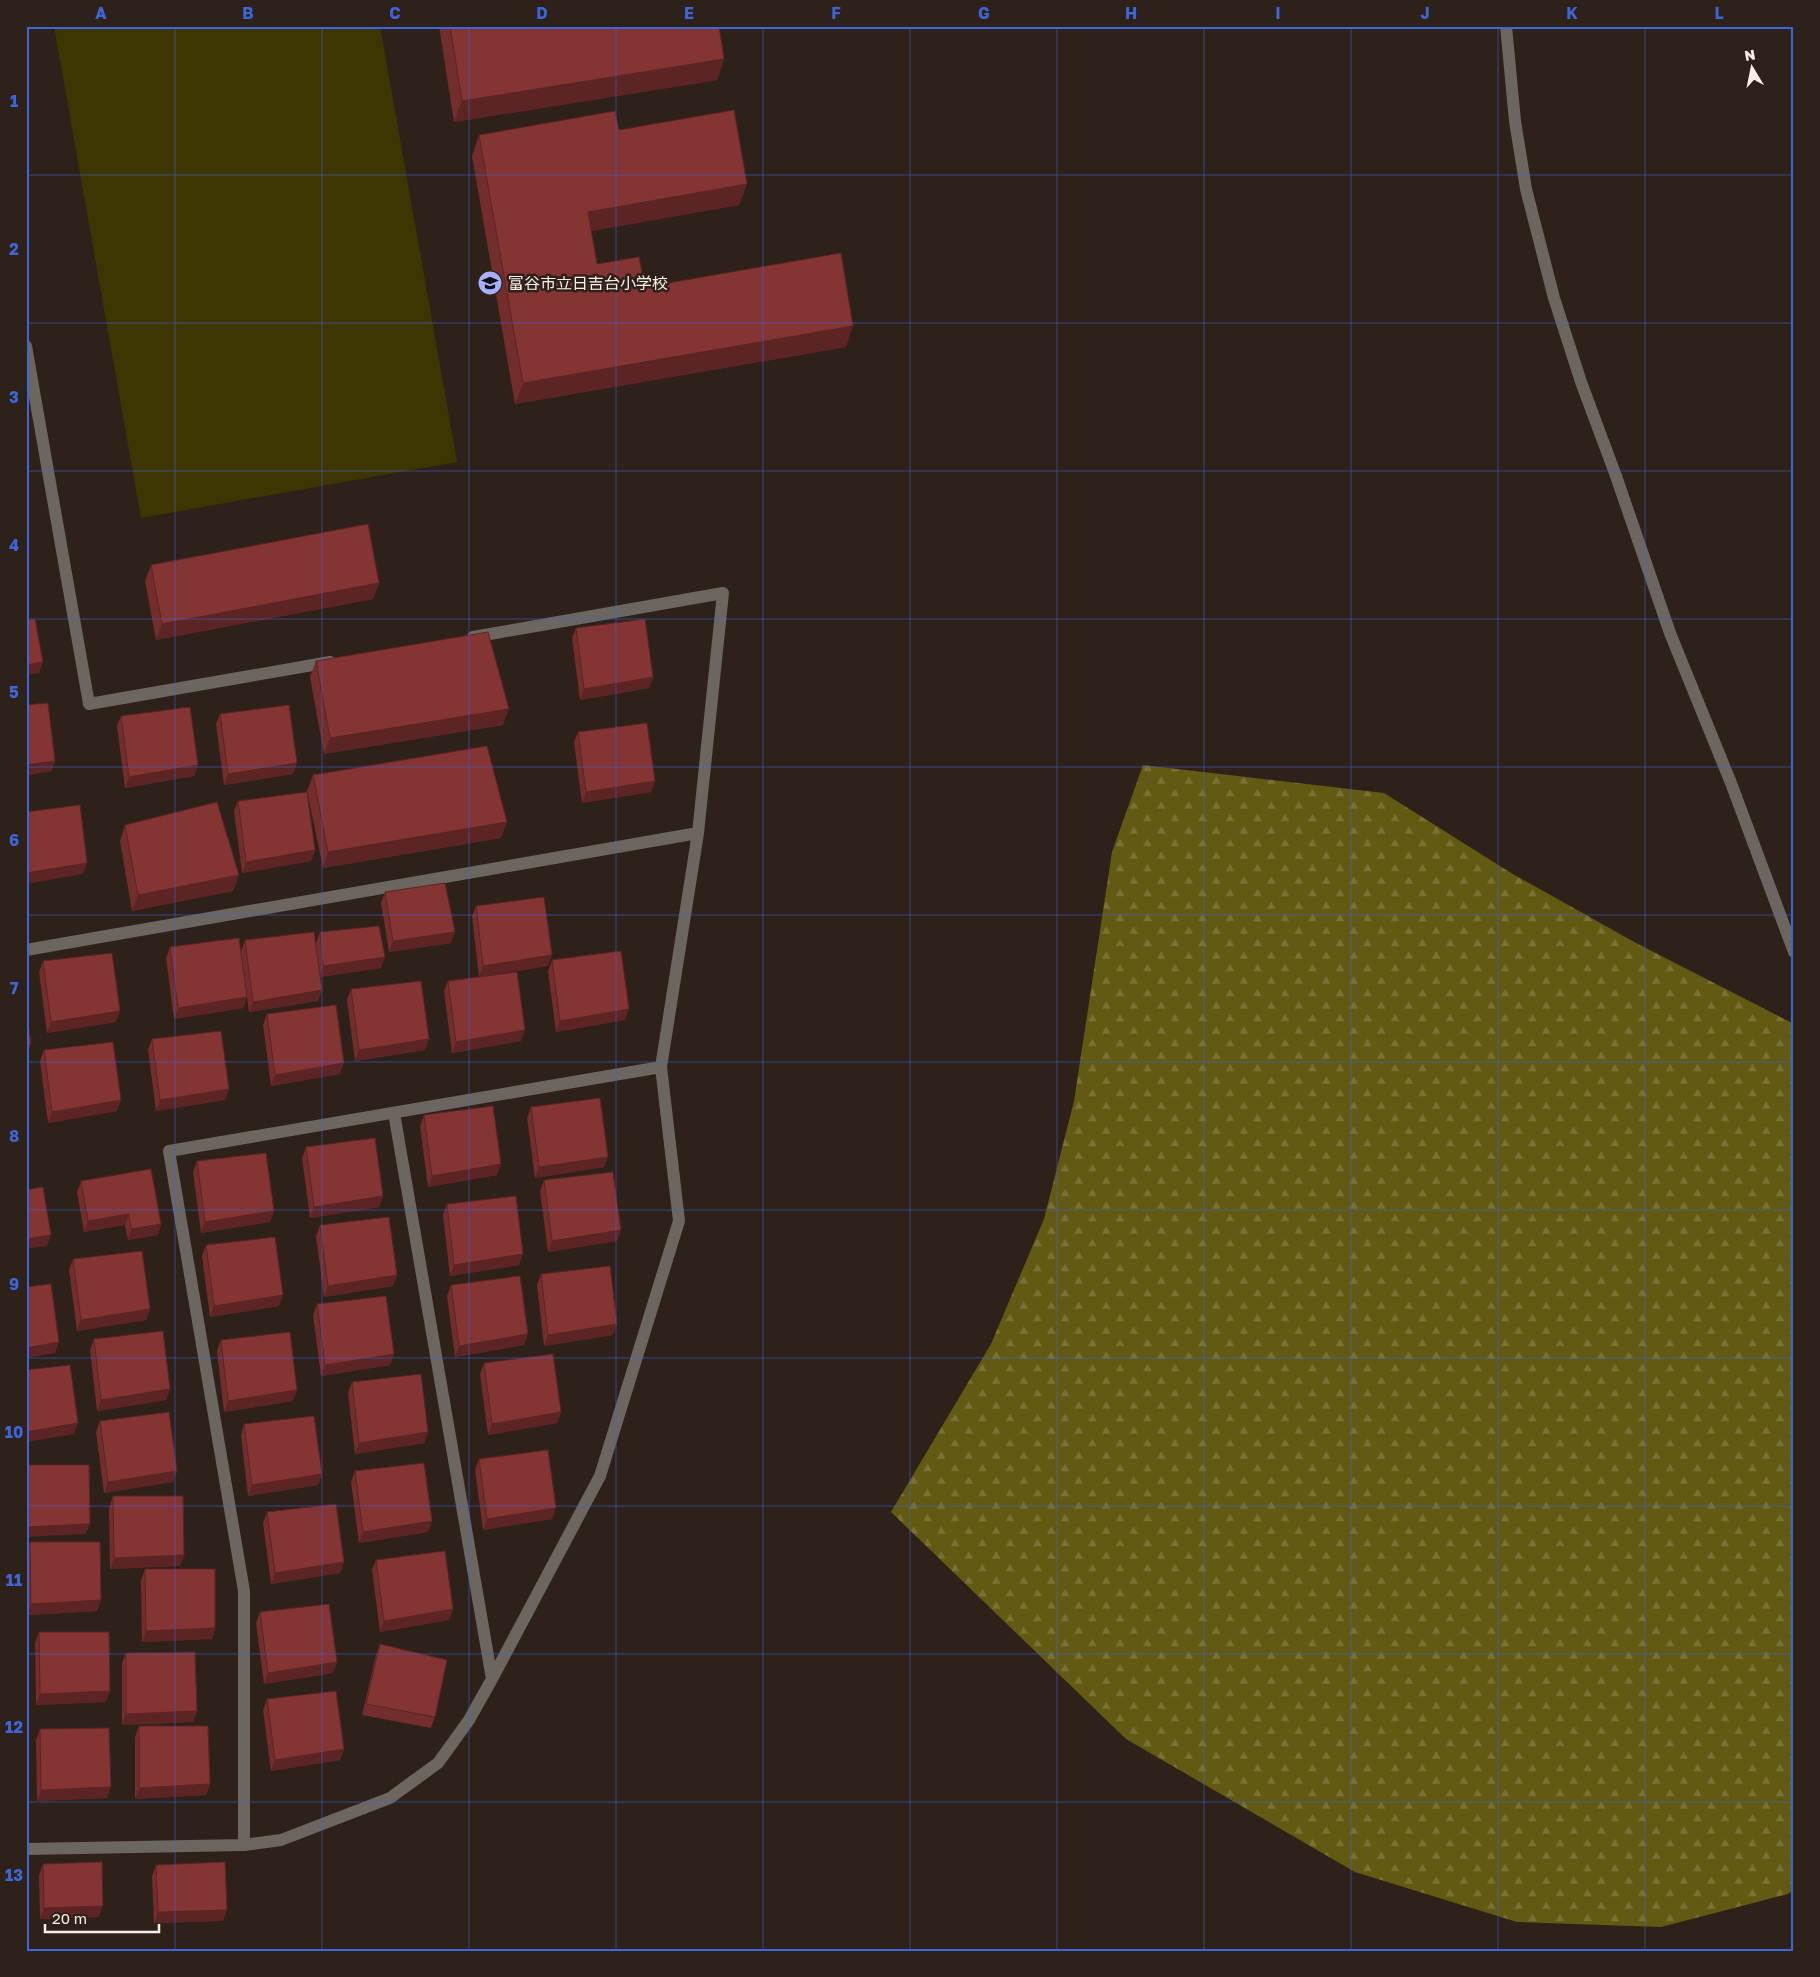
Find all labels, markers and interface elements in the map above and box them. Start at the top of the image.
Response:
text: A [95,3,107,23]
text: B [242,3,254,23]
text: C [389,3,401,23]
text: D [536,3,548,23]
text: E [684,3,694,23]
text: F [831,3,841,23]
text: G [978,3,990,23]
text: H [1125,3,1137,23]
text: I [1275,3,1281,23]
text: J [1420,3,1430,23]
text: K [1566,3,1578,23]
text: L [1714,3,1724,23]
north arrow [1728,42,1778,92]
text: N [1743,45,1756,64]
text: 1 [10,91,18,111]
text: 2 [9,239,19,259]
school or university icon: 富谷市立日吉台小学校 [477,270,503,296]
place label: 富谷市立日吉台小学校 [508,273,668,293]
text: 3 [9,387,19,407]
text: 4 [9,535,19,555]
text: 5 [9,682,19,702]
text: 6 [9,830,19,850]
text: 7 [10,978,19,998]
text: 8 [9,1126,19,1146]
text: 9 [9,1274,19,1294]
text: 10 [5,1422,23,1442]
text: 11 [6,1570,22,1590]
text: 12 [5,1717,23,1737]
text: 13 [5,1865,23,1885]
scale bar [45,1902,159,1934]
text: 20 m [52,1909,87,1927]

